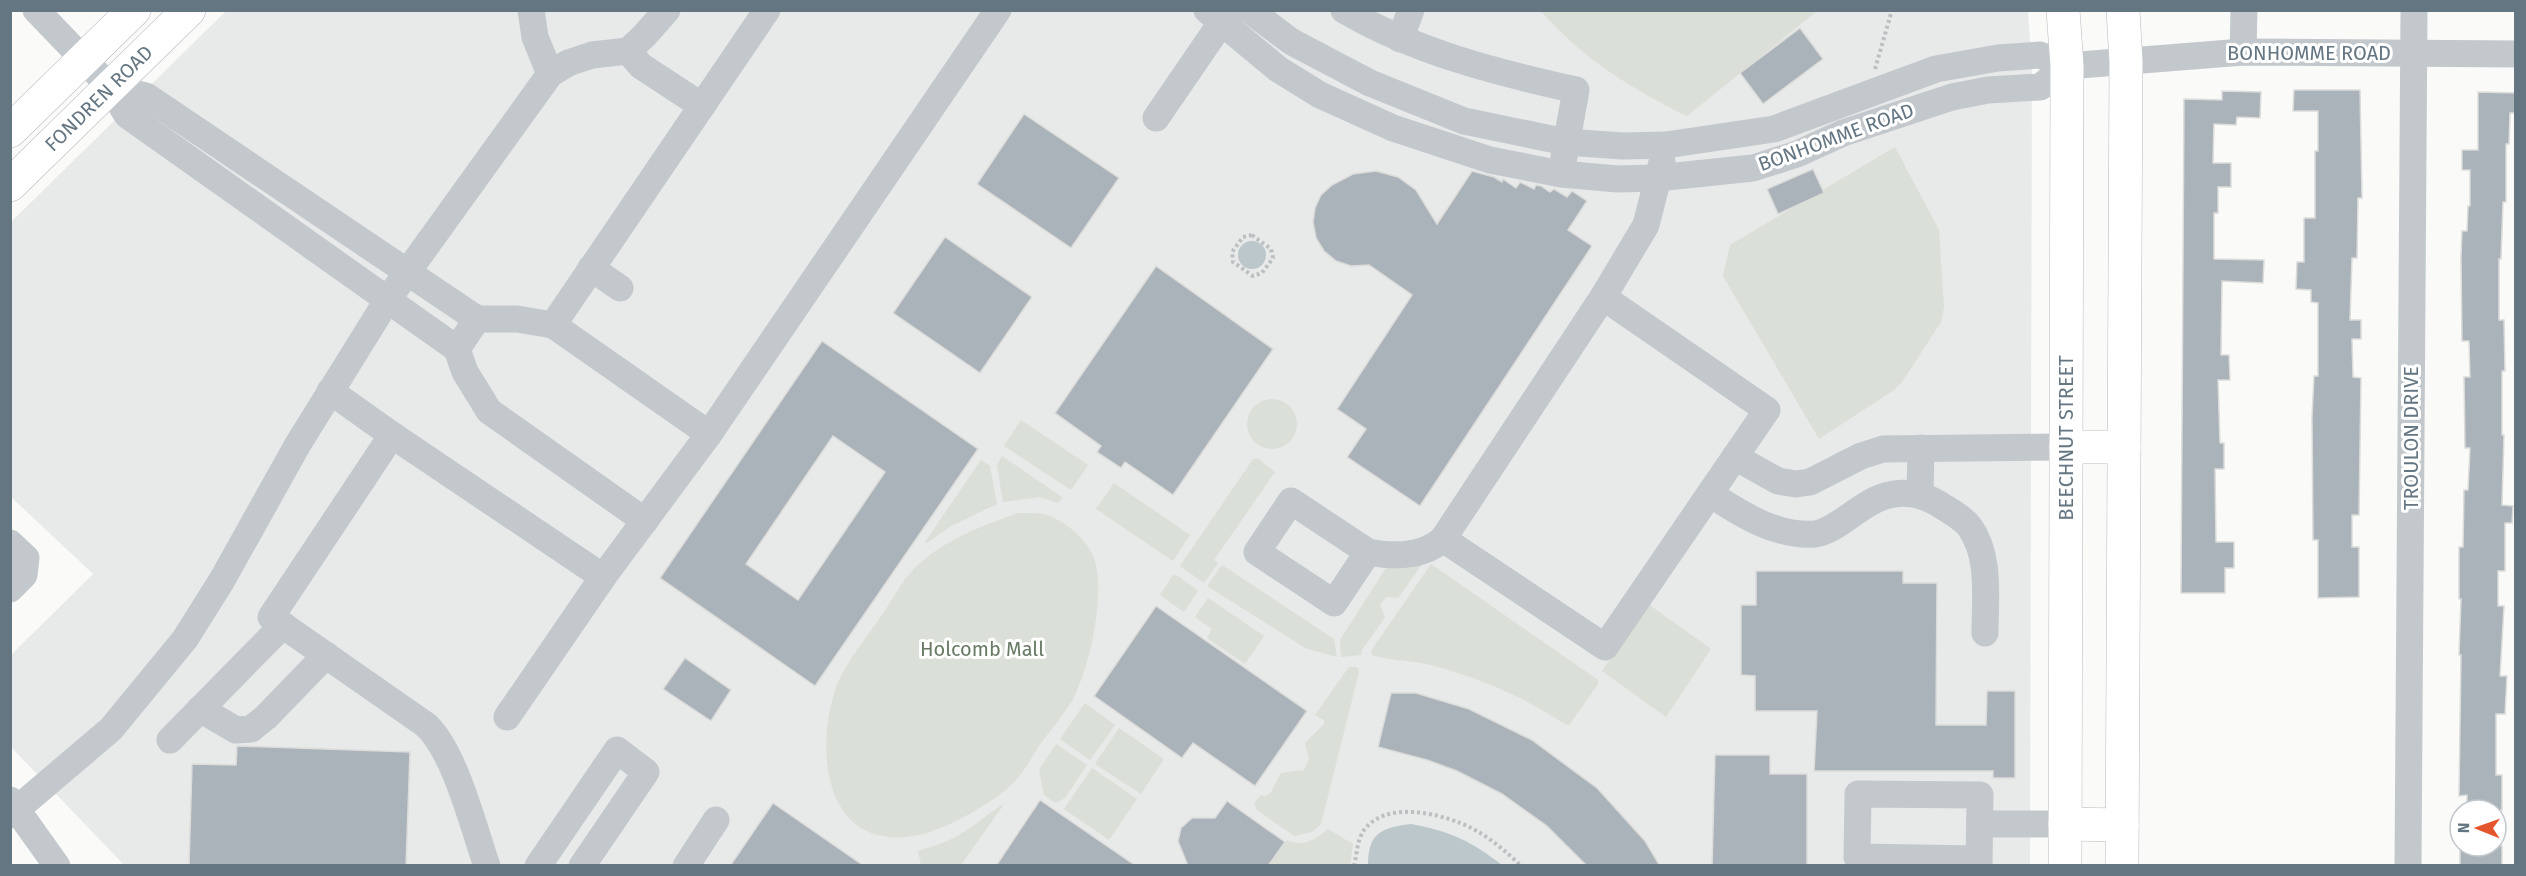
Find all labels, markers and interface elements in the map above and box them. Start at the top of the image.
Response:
street label: FONDREN ROAD [40,40,158,156]
street label: BONHOMME ROAD [2227,41,2391,65]
street label: BONHOMME ROAD [1755,98,1917,176]
street label: BEECHNUT STREET [2054,355,2078,521]
street label: TROULON DRIVE [2399,366,2423,510]
park label: Holcomb Mall [920,637,1044,661]
north arrow [2448,798,2508,858]
text: N [2454,822,2473,833]

